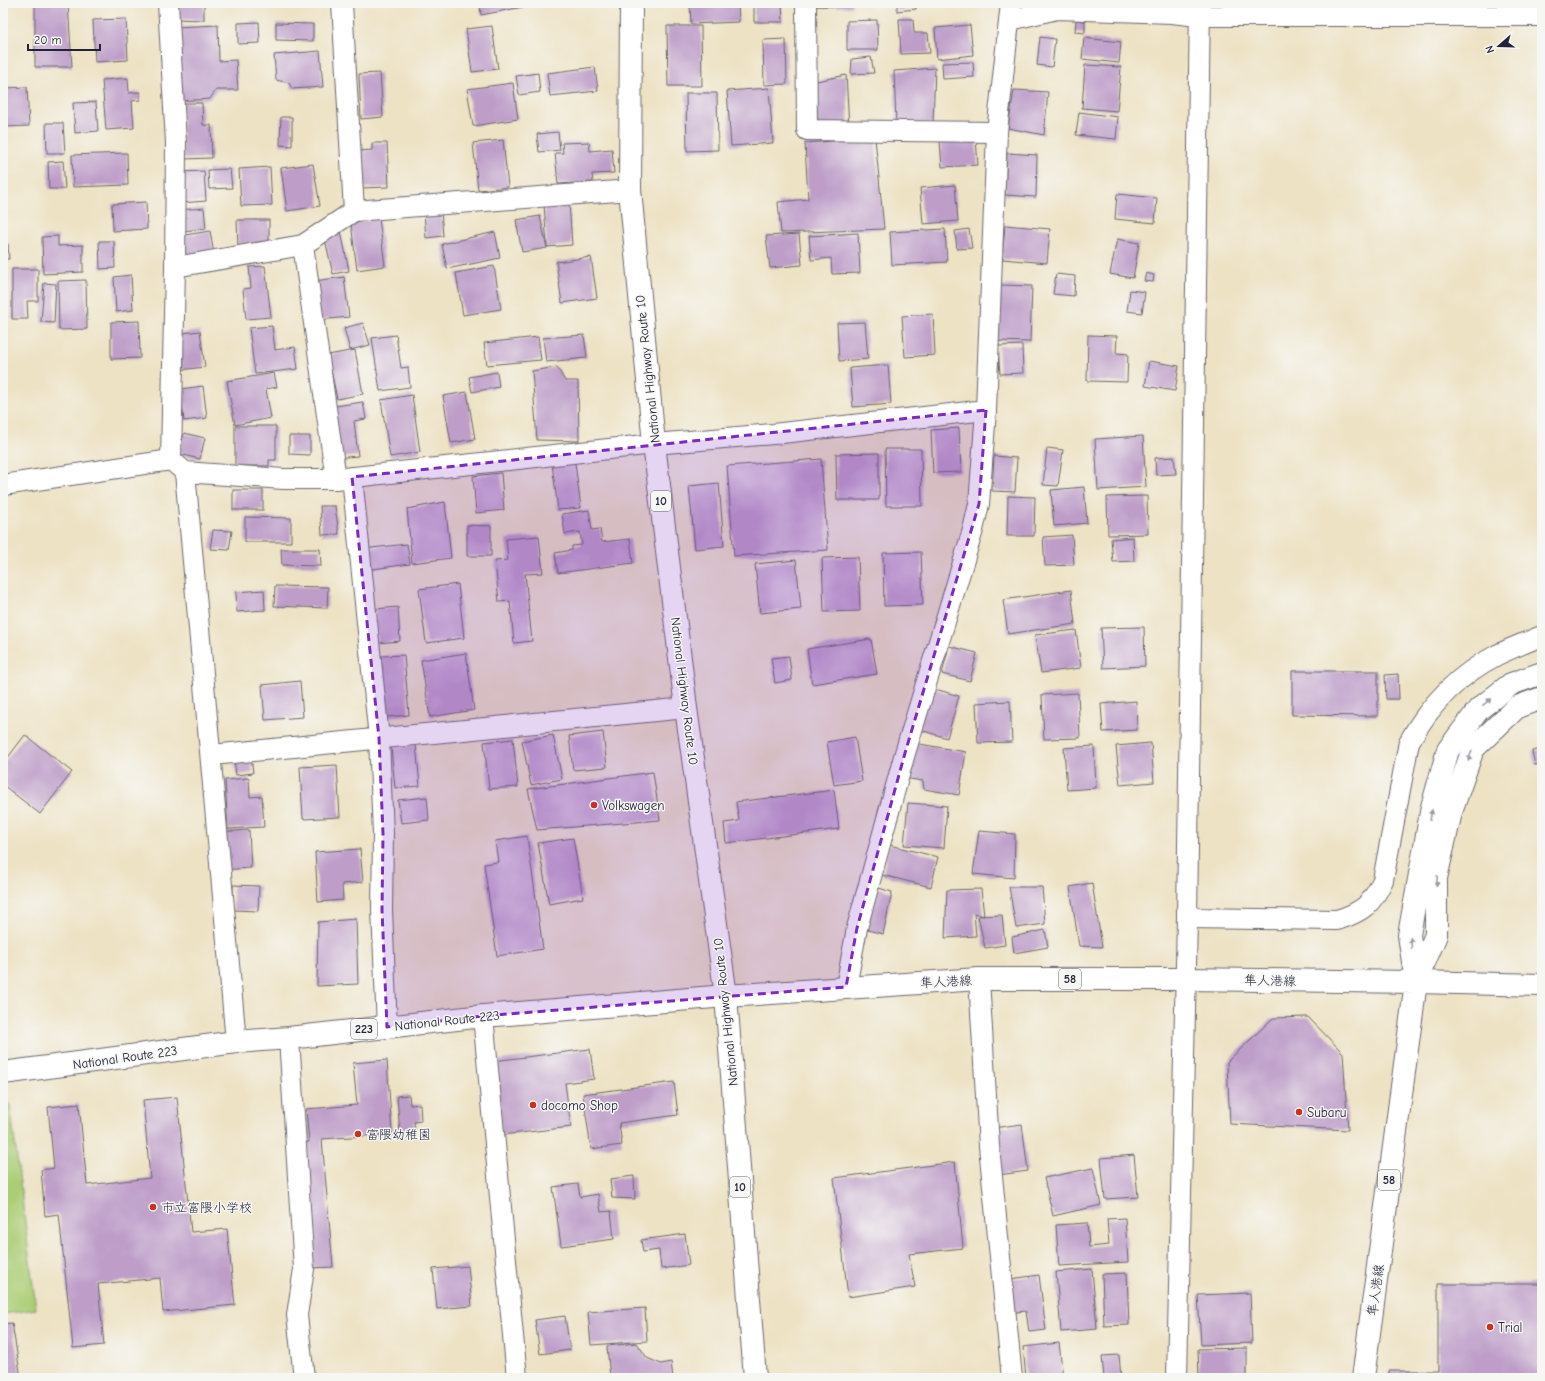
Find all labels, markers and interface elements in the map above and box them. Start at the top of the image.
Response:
scale bar [28,26,100,52]
north arrow [1479,26,1519,66]
text: 20 m [34,33,62,47]
text: N [1483,44,1497,55]
street label: National Highway Route 10 [632,294,663,444]
road number: 10 [651,491,671,511]
street label: National Highway Route 10 [668,616,701,766]
one-way arrow [1482,698,1493,707]
one-way arrow [1467,750,1473,762]
place label: Volkswagen [602,798,664,813]
marker: Volkswagen [589,800,599,810]
one-way arrow [1428,809,1434,821]
one-way arrow [1433,875,1440,887]
street label: National Highway Route 10 [710,937,741,1087]
one-way arrow [1407,937,1414,949]
road number: 58 [1059,969,1081,989]
street label: 隼人港線 [920,973,973,990]
street label: 隼人港線 [1244,973,1297,988]
street label: National Route 223 [394,1008,500,1033]
road number: 223 [351,1019,377,1039]
street label: National Route 223 [72,1043,178,1072]
place label: docomo Shop [541,1098,618,1113]
marker: docomo Shop [528,1100,538,1110]
place label: Subaru [1307,1105,1346,1120]
marker: Subaru [1294,1107,1304,1117]
place label: 富隈幼稚園 [366,1127,431,1142]
marker: 富隈幼稚園 [353,1129,363,1139]
road number: 58 [1378,1170,1400,1190]
road number: 10 [730,1177,750,1197]
place label: 市立富隈小学校 [161,1200,252,1215]
marker: 市立富隈小学校 [148,1202,158,1212]
street label: 隼人港線 [1364,1262,1387,1317]
place label: Trial [1498,1320,1522,1335]
marker: Trial [1485,1322,1495,1332]

